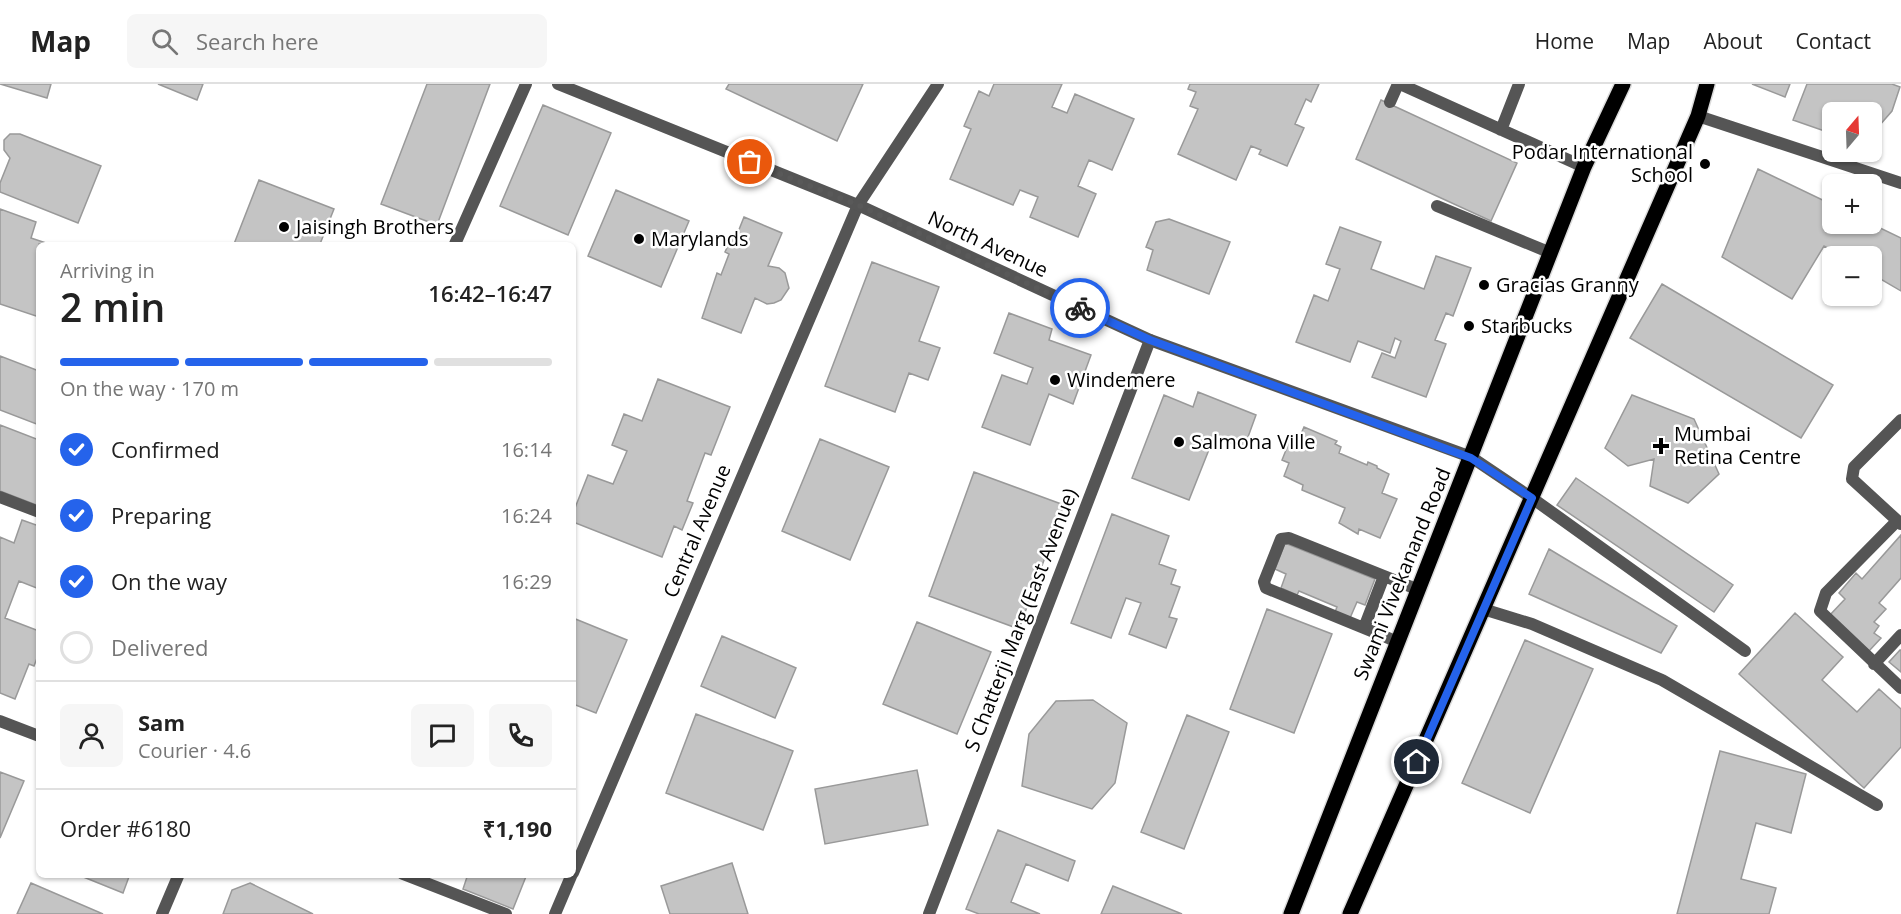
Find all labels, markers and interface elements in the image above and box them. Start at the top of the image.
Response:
search box [127,14,547,68]
text: Map [30,22,91,60]
icon: search [148,25,181,58]
text: Search here [196,26,319,56]
text: Home [1535,27,1594,55]
text: Map [1627,27,1670,55]
text: About [1703,27,1763,55]
text: Contact [1796,27,1871,55]
north arrow [1822,102,1882,162]
map controls [1822,102,1882,306]
pin [724,136,775,187]
place label: Podar International School [1512,138,1693,188]
icon: bag [733,145,766,178]
marker: Podar International School [1698,157,1712,171]
button: + [1822,174,1882,234]
street label: North Avenue [924,204,1053,283]
place label: Jaisingh Brothers [294,213,454,240]
marker: Jaisingh Brothers [277,220,291,234]
place label: Marylands [651,225,749,252]
marker: Marylands [632,232,646,246]
button: − [1822,246,1882,306]
text: Arriving in [60,257,155,284]
place label: Gracias Granny [1496,271,1640,298]
text: 16:42–16:47 [428,278,552,308]
courier [1050,278,1110,338]
marker: Gracias Granny [1477,278,1491,292]
text: 2 min [60,280,165,333]
icon: bike [1064,292,1097,325]
place label: Starbucks [1481,312,1573,339]
marker: Starbucks [1462,319,1476,333]
place label: Windemere [1067,366,1175,393]
marker: Windemere [1048,373,1062,387]
text: On the way · 170 m [60,375,239,402]
place label: Mumbai Retina Centre [1674,420,1801,470]
place label: Salmona Ville [1191,428,1316,455]
icon: check [60,433,93,466]
text: Confirmed [111,434,220,464]
marker: Salmona Ville [1172,435,1186,449]
text: 16:14 [501,436,552,463]
marker: Mumbai Retina Centre [1652,437,1670,455]
street label: Central Avenue [656,460,737,602]
street label: Swami Vivekanand Road [1347,464,1457,684]
street label: S Chatterji Marg (East Avenue) [958,484,1083,755]
icon: check [60,499,93,532]
text: Preparing [111,500,211,530]
text: 16:24 [501,502,552,529]
icon: check [60,565,93,598]
text: On the way [111,566,227,596]
text: 16:29 [501,568,552,595]
text: Delivered [111,632,209,662]
button: person [60,704,123,767]
button: chat [411,704,474,767]
button: phone [489,704,552,767]
text: Sam [138,707,185,737]
pin [1391,736,1442,787]
text: Courier · 4.6 [138,737,251,764]
icon: home [1400,745,1433,778]
text: Order #6180 [60,813,191,843]
text: ₹1,190 [483,813,552,843]

